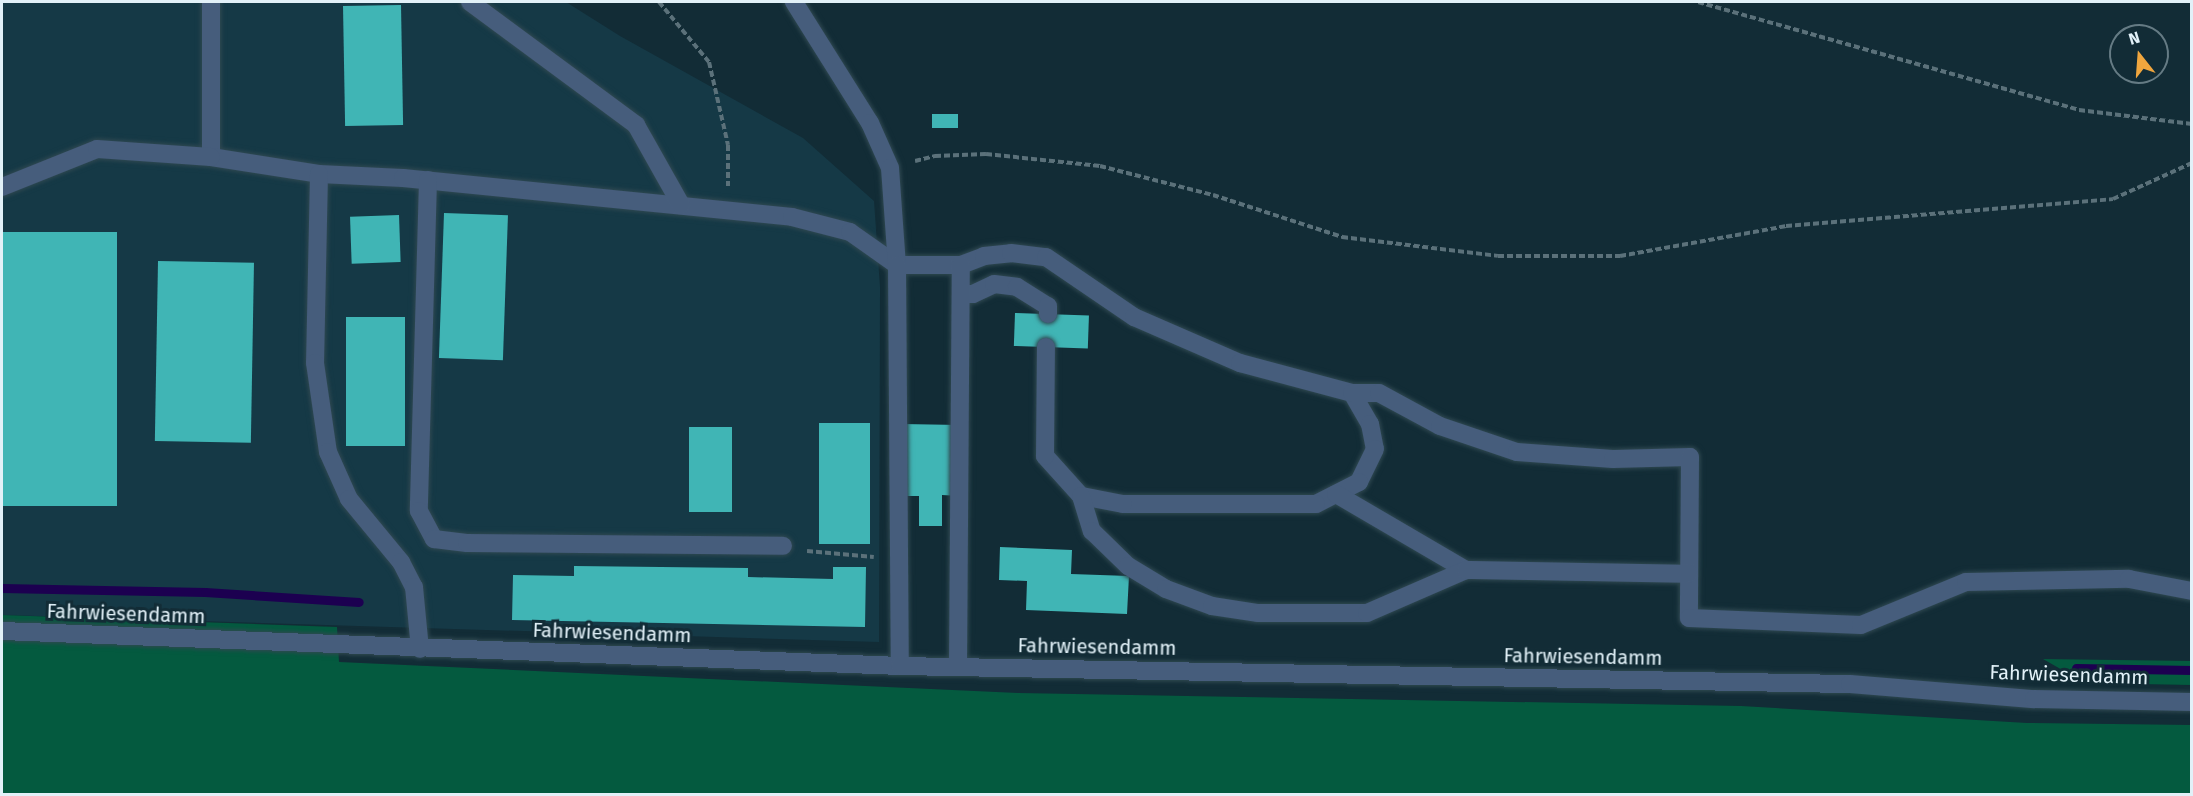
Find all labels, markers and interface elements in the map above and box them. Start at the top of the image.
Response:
north arrow [2109,24,2169,84]
text: N [2126,28,2142,49]
street label: Fahrwiesendamm [46,599,206,629]
street label: Fahrwiesendamm [532,618,692,648]
street label: Fahrwiesendamm [1017,634,1177,660]
street label: Fahrwiesendamm [1503,644,1663,670]
street label: Fahrwiesendamm [1989,660,2149,690]

